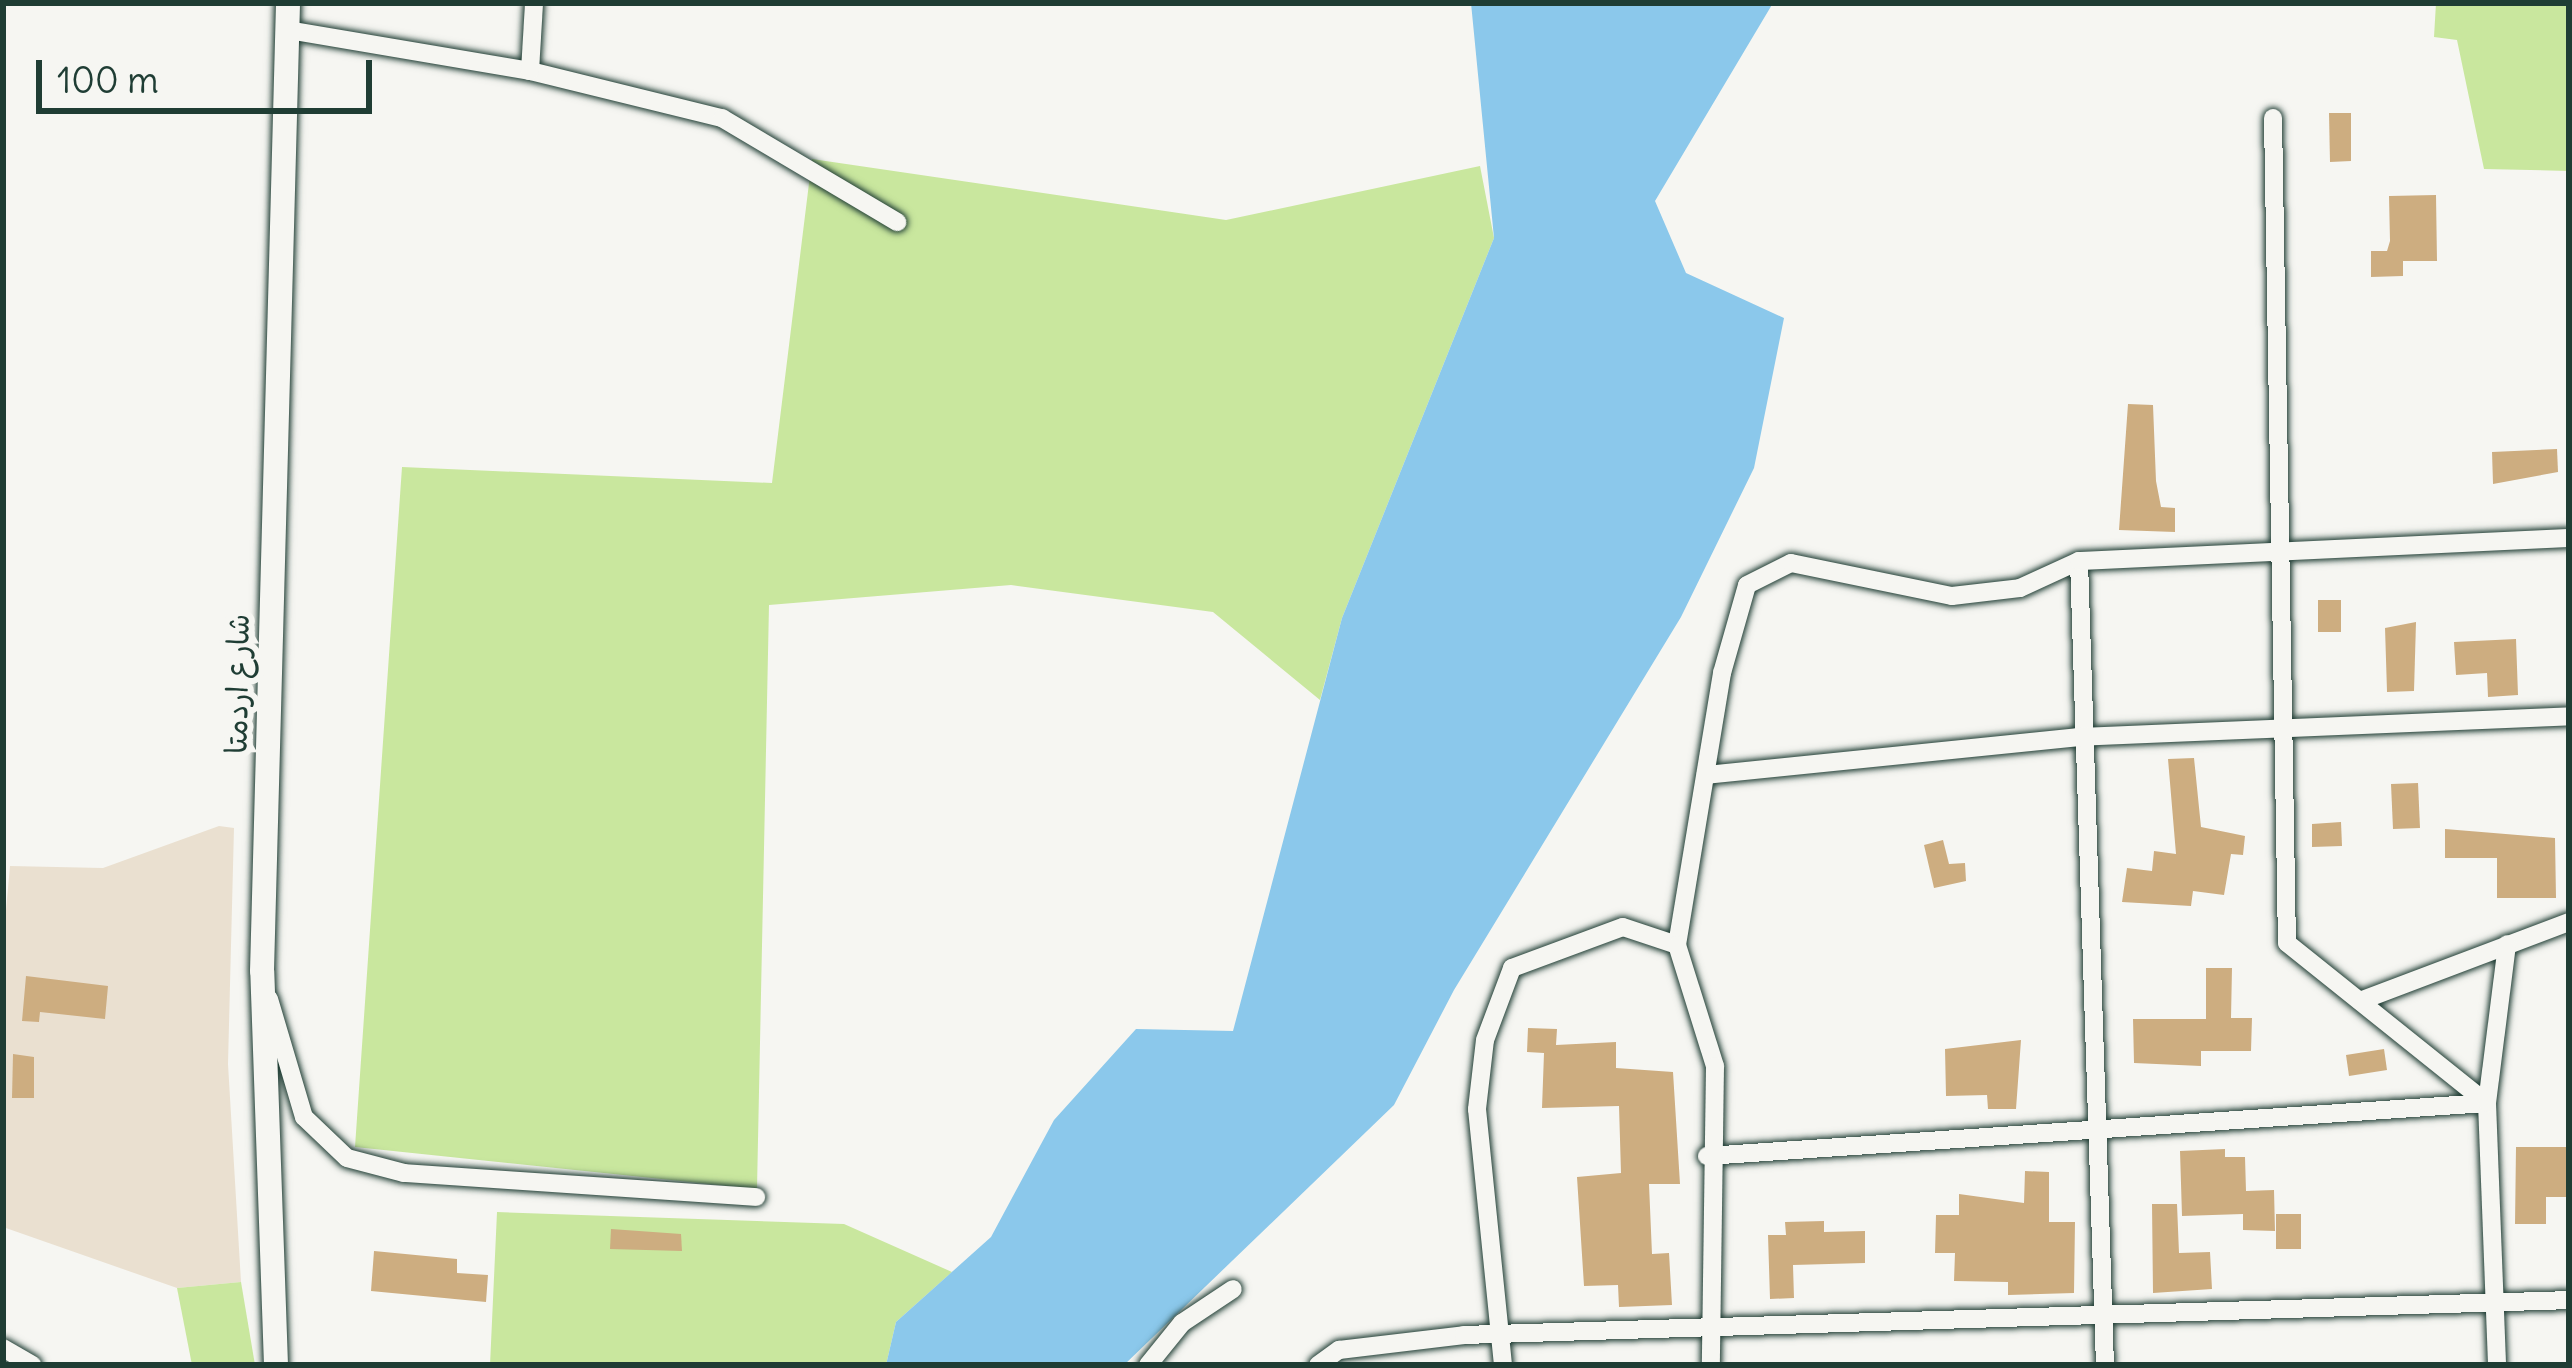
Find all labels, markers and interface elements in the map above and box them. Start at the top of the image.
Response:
scale bar [42,36,378,110]
text: 100 m [57,58,159,103]
street label: شارع اردمتا [218,614,256,754]

